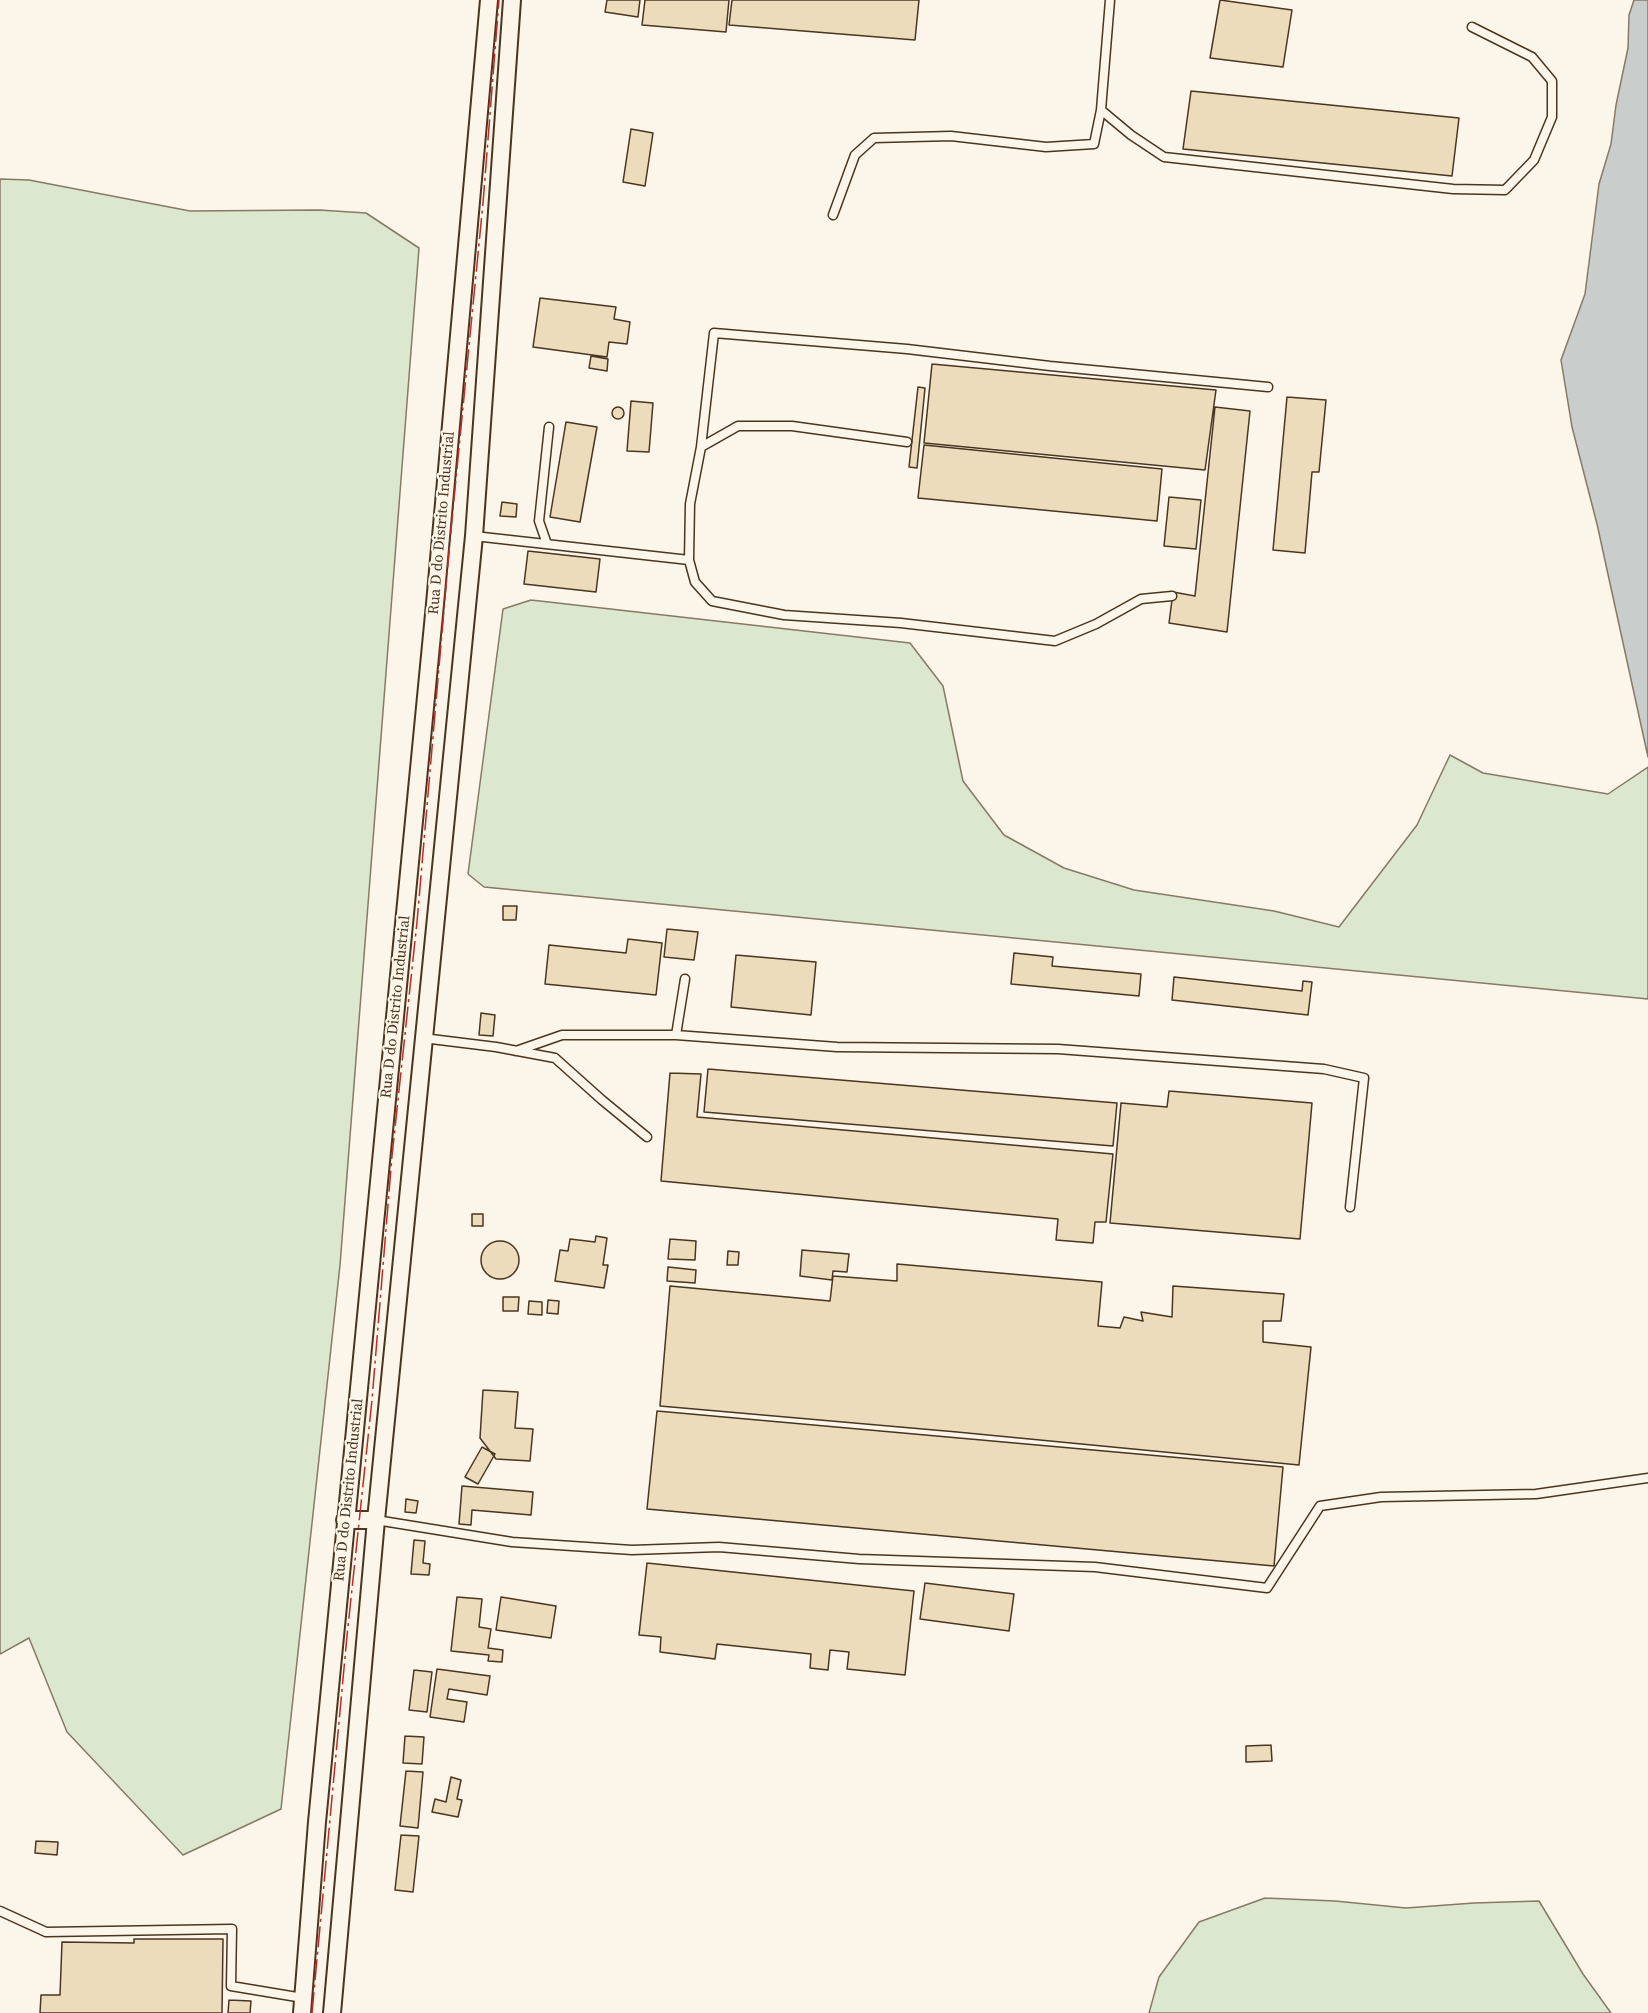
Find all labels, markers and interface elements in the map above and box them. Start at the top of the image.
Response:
street label: Rua D do Distrito Industrial [425,431,459,615]
street label: Rua D do Distrito Industrial [377,915,415,1099]
street label: Rua D do Distrito Industrial [330,1398,368,1582]

